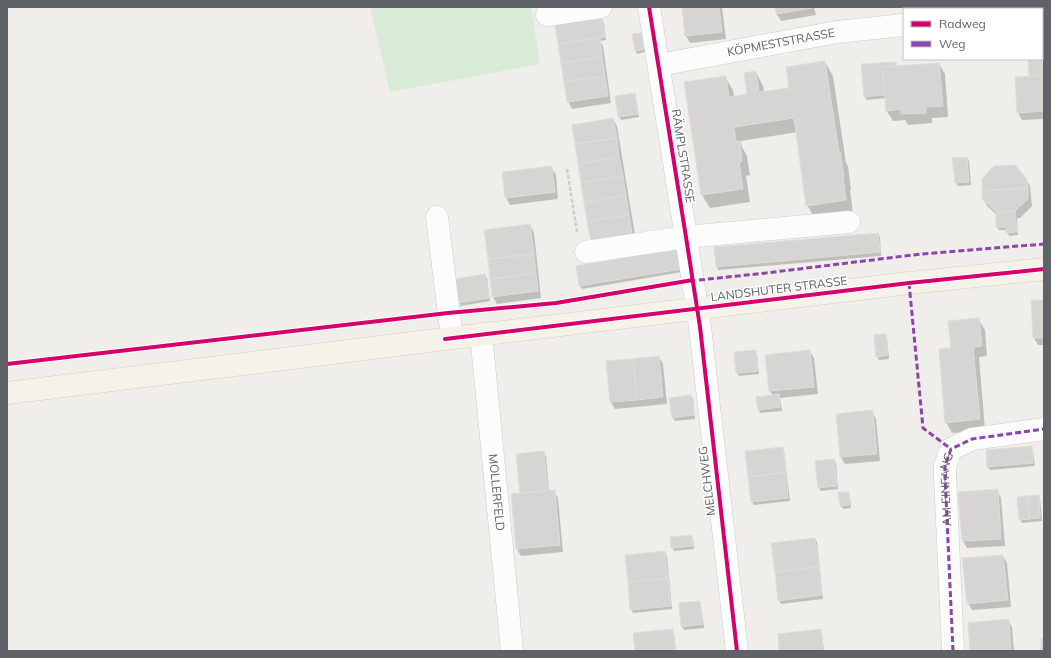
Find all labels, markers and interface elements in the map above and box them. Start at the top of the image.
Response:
legend [903,8,1043,60]
text: Radweg [939,16,986,31]
street label: KÖPMESTSTRASSE [726,25,836,59]
text: Weg [939,36,965,51]
street label: RÄMPLSTRASSE [669,108,698,204]
street label: LANDSHUTER STRASSE [710,273,848,304]
street label: MELCHWEG [695,445,718,517]
street label: AM EINFANG [936,450,956,527]
street label: MOLLERFELD [486,453,508,531]

